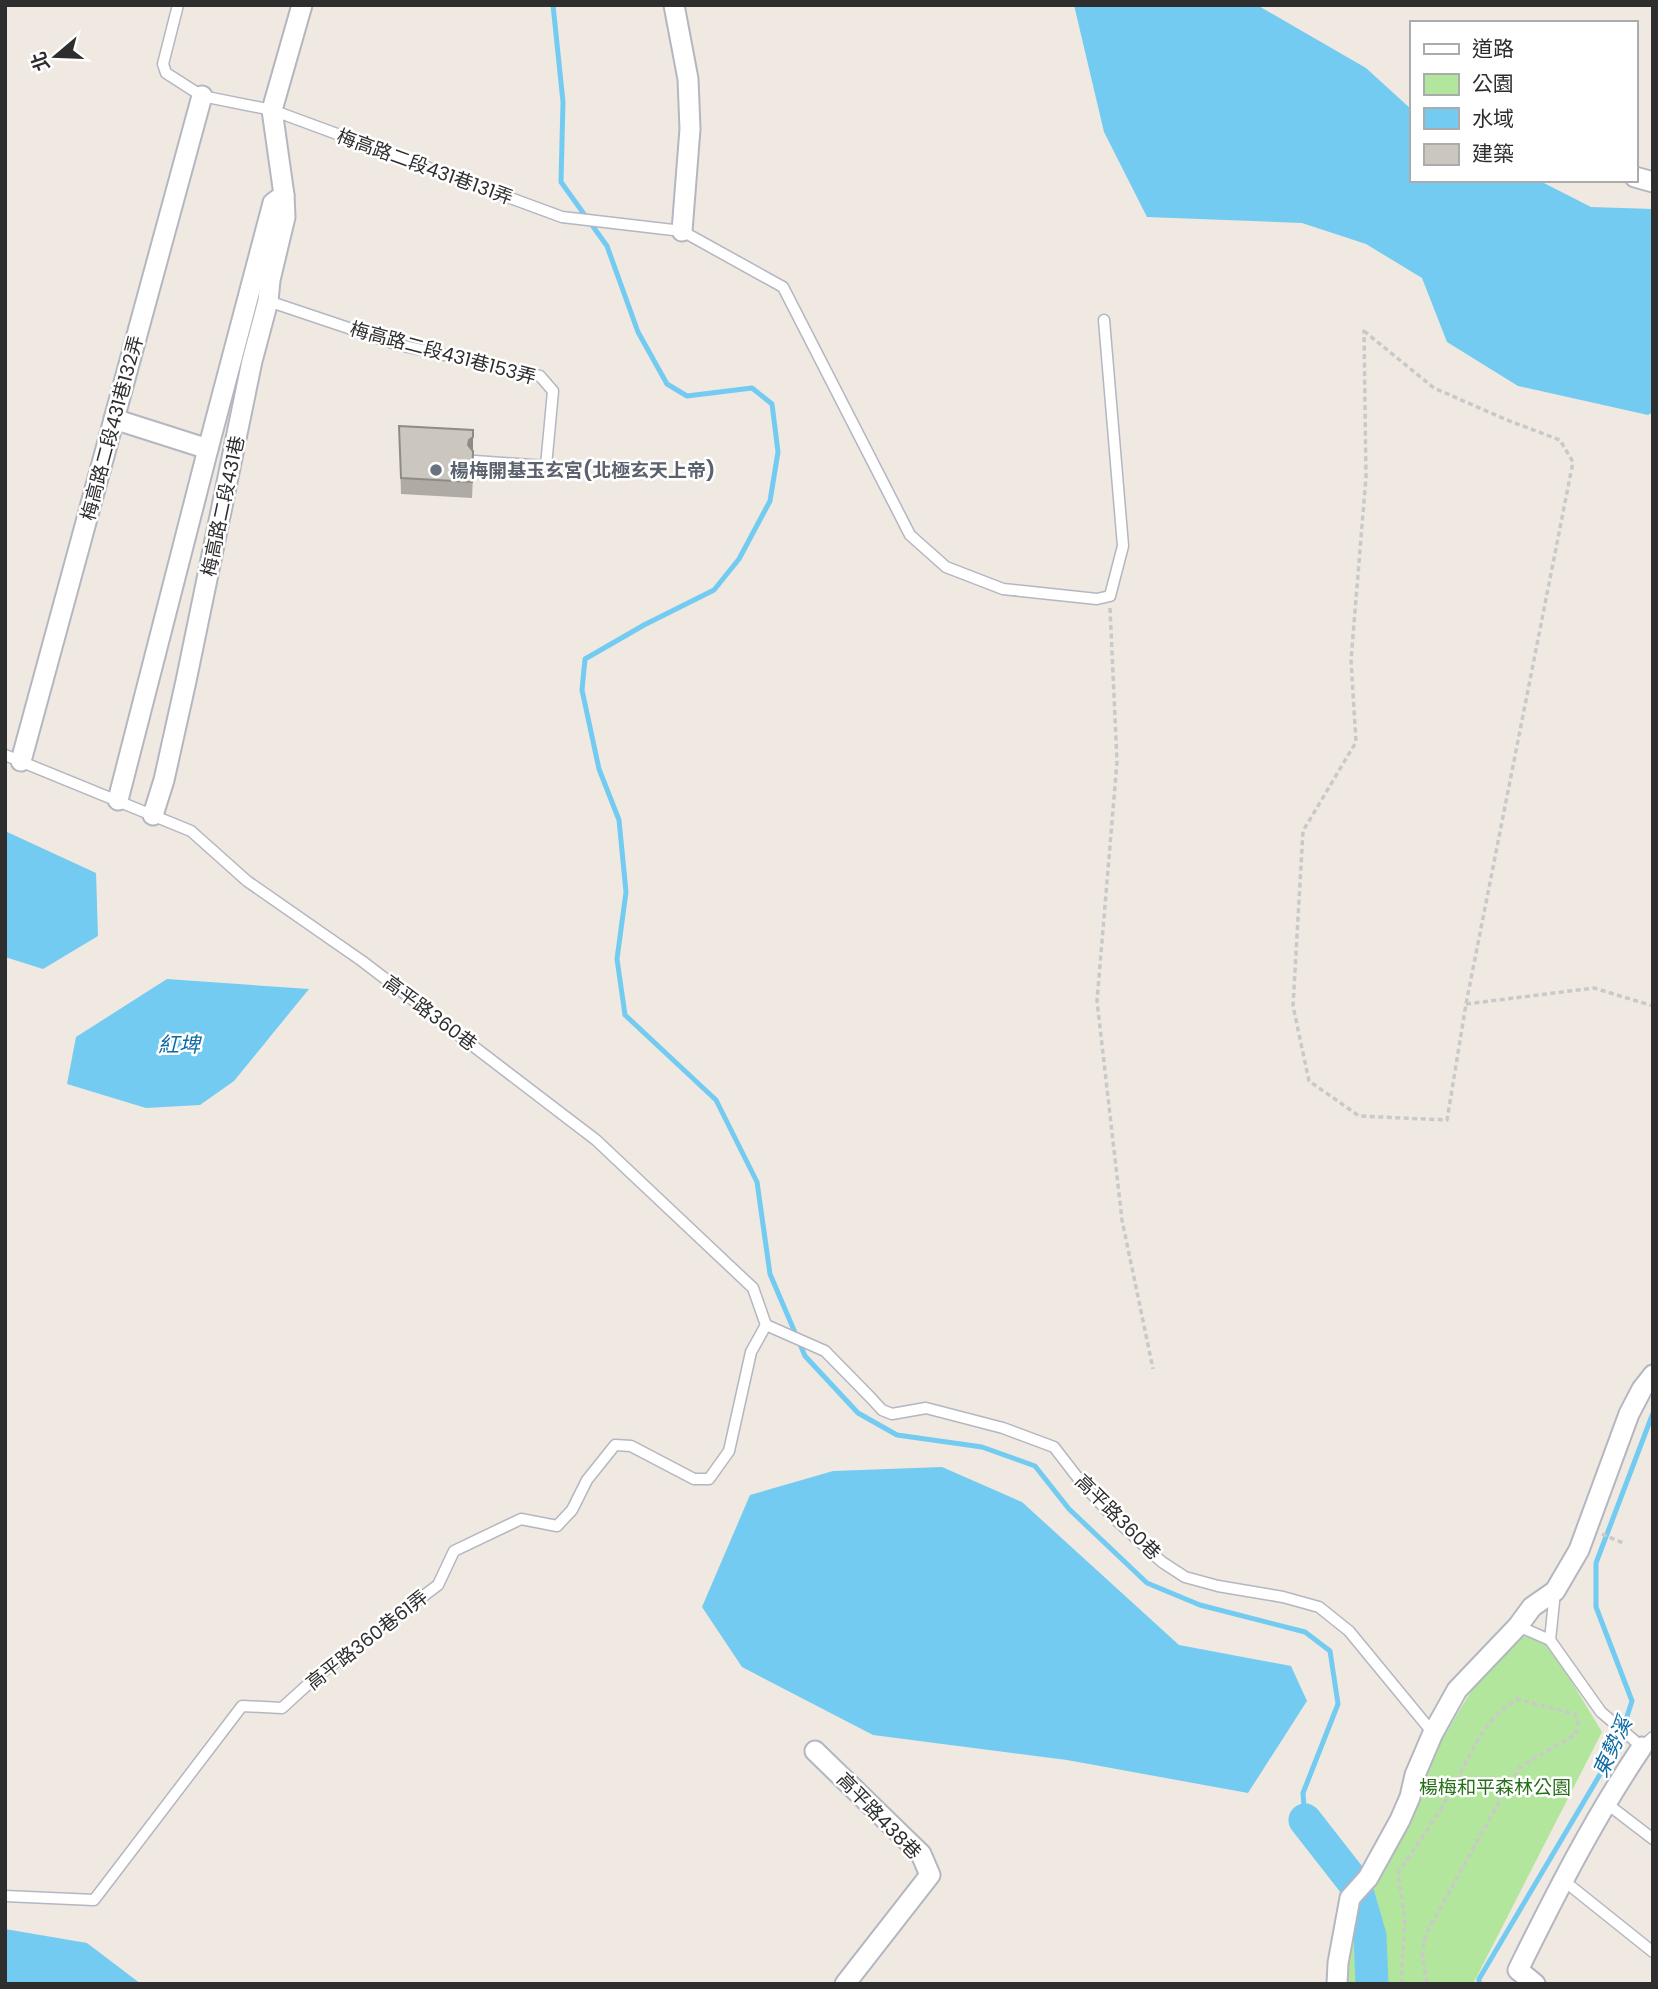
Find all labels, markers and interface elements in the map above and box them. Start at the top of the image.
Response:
north arrow [21,21,91,91]
legend [1410,21,1637,182]
text: 道路 [1472,34,1514,63]
text: 北 [25,48,56,75]
text: 公園 [1472,69,1514,98]
text: 水域 [1472,104,1514,133]
street label: 梅高路二段431巷131弄 [333,123,517,211]
text: 建築 [1472,139,1514,168]
street label: 梅高路二段431巷153弄 [347,315,539,391]
street label: 梅高路二段431巷132弄 [74,333,150,523]
street label: 梅高路二段431巷 [195,433,251,579]
place label: 楊梅開基玉玄宮(北極玄天上帝) [450,457,715,484]
marker: 楊梅開基玉玄宮(北極玄天上帝) [428,462,444,478]
street label: 高平路360巷 [377,969,483,1057]
water label: 紅埤 [158,1030,203,1059]
street label: 高平路360巷 [1069,1468,1167,1566]
street label: 高平路360巷61弄 [300,1584,434,1696]
water label: 東勢溪 [1586,1710,1640,1782]
street label: 高平路438巷 [831,1767,927,1865]
park label: 楊梅和平森林公園 [1419,1774,1571,1801]

